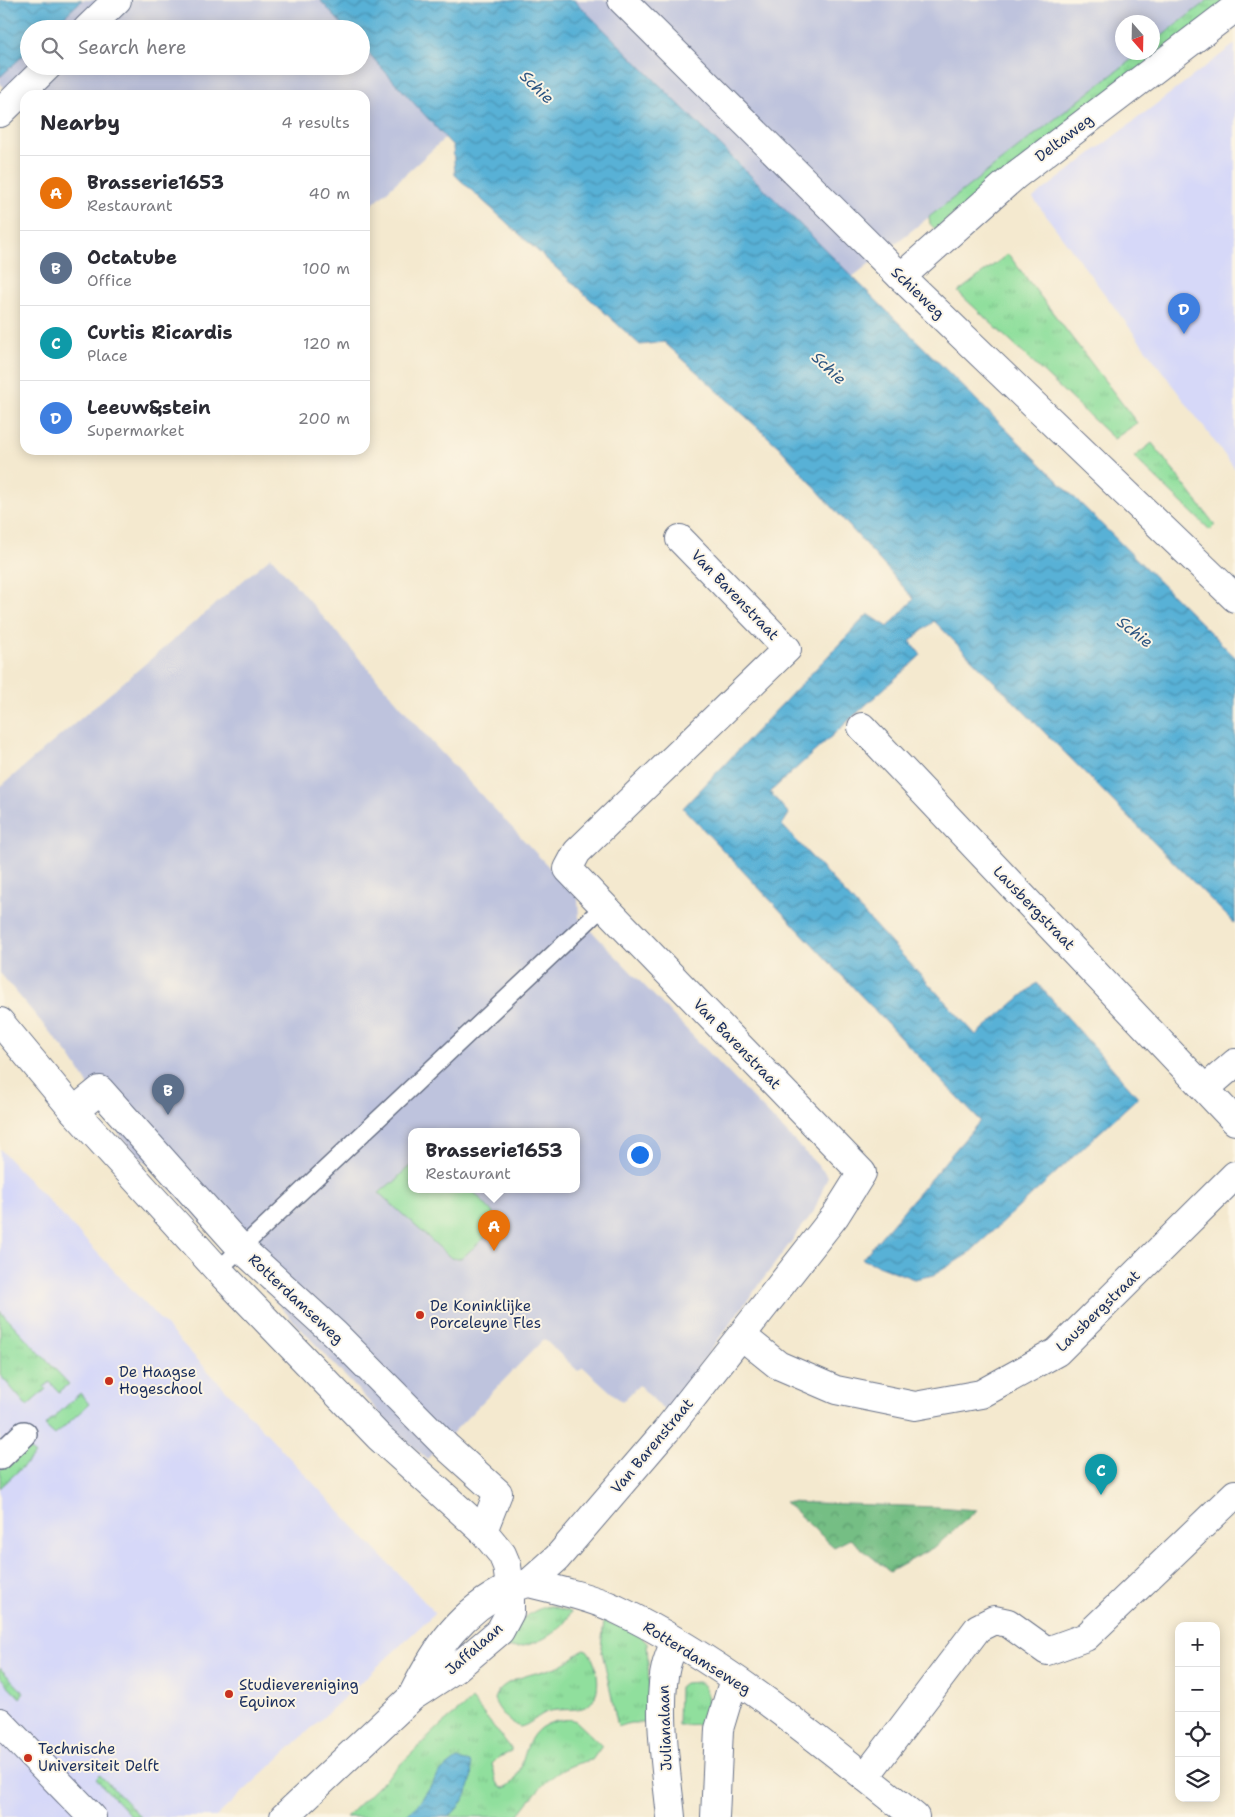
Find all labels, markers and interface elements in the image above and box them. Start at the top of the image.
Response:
north arrow [1115,15,1160,60]
search box [20,20,370,75]
icon: search [38,34,66,62]
text: Search here [78,35,187,60]
water label: Schie [515,66,559,108]
text: Nearby [40,109,120,137]
street label: Deltaweg [1031,110,1097,166]
text: 4 results [281,112,350,133]
text: Brasserie1653 [87,170,224,195]
text: A [50,183,62,204]
text: 40 m [308,183,350,204]
text: Restaurant [87,195,173,216]
text: Octatube [87,245,177,270]
text: B [51,258,61,279]
text: 100 m [302,258,350,279]
street label: Schieweg [887,262,949,324]
text: Office [87,270,132,291]
pin: D [1168,293,1200,334]
text: Curtis Ricardis [87,320,233,345]
text: C [51,333,61,354]
text: 120 m [303,333,350,354]
text: Place [87,345,128,366]
water label: Schie [807,347,851,389]
text: Leeuw&stein [87,395,211,420]
text: D [50,408,62,429]
text: 200 m [298,408,350,429]
text: Supermarket [87,420,184,441]
street label: Van Barenstraat [687,545,783,645]
water label: Schie [1113,611,1157,653]
street label: Lausbergstraat [989,862,1079,954]
street label: Van Barenstraat [689,994,785,1094]
pin: B [152,1074,184,1115]
popup [408,1128,580,1193]
text: Brasserie1653 [425,1138,563,1163]
your location [627,1142,653,1168]
text: Restaurant [425,1163,511,1184]
pin: A [478,1210,510,1251]
street label: Rotterdamseweg [244,1250,348,1348]
street label: Lausbergstraat [1052,1266,1144,1356]
place label: De Koninklijke Porceleyne Fles [430,1296,541,1333]
marker: De Koninklijke Porceleyne Fles [414,1309,426,1321]
place label: De Haagse Hogeschool [119,1362,203,1399]
marker: De Haagse Hogeschool [103,1375,115,1387]
street label: Van Barenstraat [606,1394,698,1498]
pin: C [1085,1454,1117,1495]
street label: Rotterdamseweg [639,1617,755,1699]
street label: Jaffalaan [441,1619,507,1679]
map controls [1175,1622,1220,1802]
button: + [1175,1622,1220,1667]
button: − [1175,1667,1220,1712]
place label: Studievereniging Equinox [239,1675,359,1712]
street label: Julianalaan [654,1685,676,1771]
marker: Studievereniging Equinox [223,1688,235,1700]
button: locate [1175,1712,1220,1757]
place label: Technische Universiteit Delft [38,1739,159,1776]
marker: Technische Universiteit Delft [22,1752,34,1764]
button: layers [1175,1757,1220,1802]

